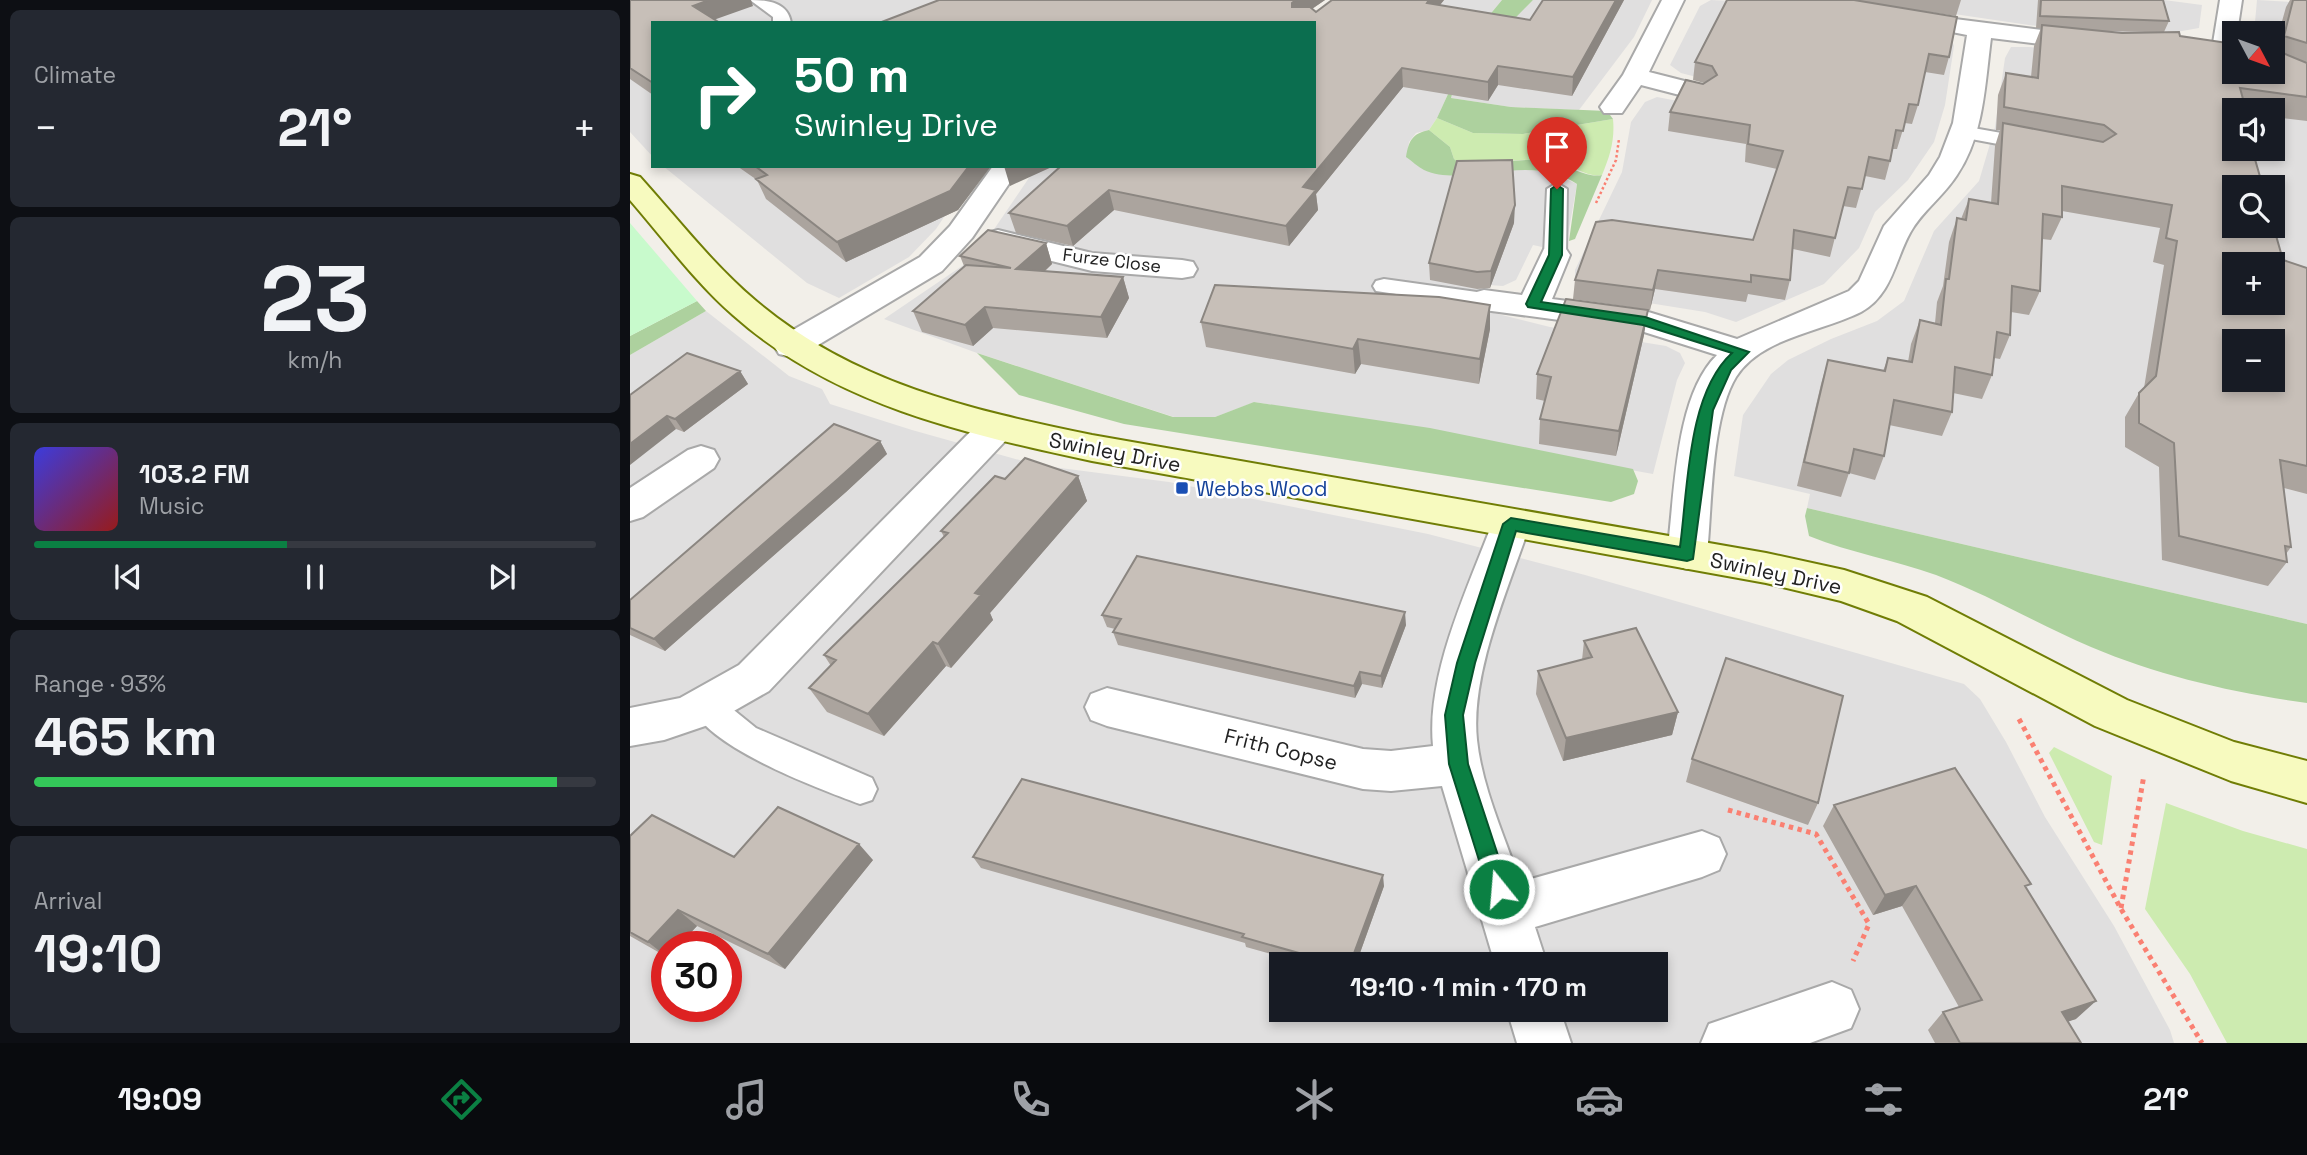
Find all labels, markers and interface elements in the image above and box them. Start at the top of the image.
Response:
north arrow [2222,21,2286,84]
map controls [2222,21,2285,392]
text: 50 m [794,44,909,106]
icon: right [679,49,770,140]
text: Climate [34,60,116,90]
text: 21° [278,95,352,161]
button: sound [2222,98,2285,161]
text: − [34,104,58,152]
text: + [572,104,596,152]
text: Swinley Drive [794,105,998,145]
pin [1527,117,1587,189]
icon: arrive [1538,128,1576,166]
button: search [2222,175,2285,238]
text: 23 [260,241,370,358]
street label: Furze Close [1061,243,1163,277]
button: + [2222,252,2285,315]
button: − [2222,329,2285,392]
text: km/h [288,345,342,375]
street label: Swinley Drive [1047,426,1183,478]
text: 103.2 FM [139,457,250,491]
place label: Webbs Wood [1196,475,1327,502]
marker: Webbs Wood [1174,480,1190,496]
text: Music [139,491,204,521]
street label: Swinley Drive [1708,546,1844,600]
icon: previous [109,558,147,596]
icon: pause [296,558,334,596]
icon: next [483,558,521,596]
text: Range · 93% [34,669,166,699]
text: 465 km [34,704,217,770]
street label: Frith Copse [1222,722,1340,776]
position arrow [1462,852,1536,926]
text: Arrival [34,886,102,916]
text: 19:10 [34,921,162,987]
speed limit sign: 30 [651,931,742,1022]
text: 19:10 · 1 min · 170 m [1350,970,1587,1004]
icon: directions [437,1075,486,1124]
icon: music [722,1075,771,1124]
icon: phone [1006,1075,1055,1124]
icon: climate [1290,1075,1339,1124]
icon: car [1575,1075,1624,1124]
icon: filters [1859,1075,1908,1124]
text: 19:09 [118,1079,202,1119]
text: 21° [2143,1079,2189,1119]

